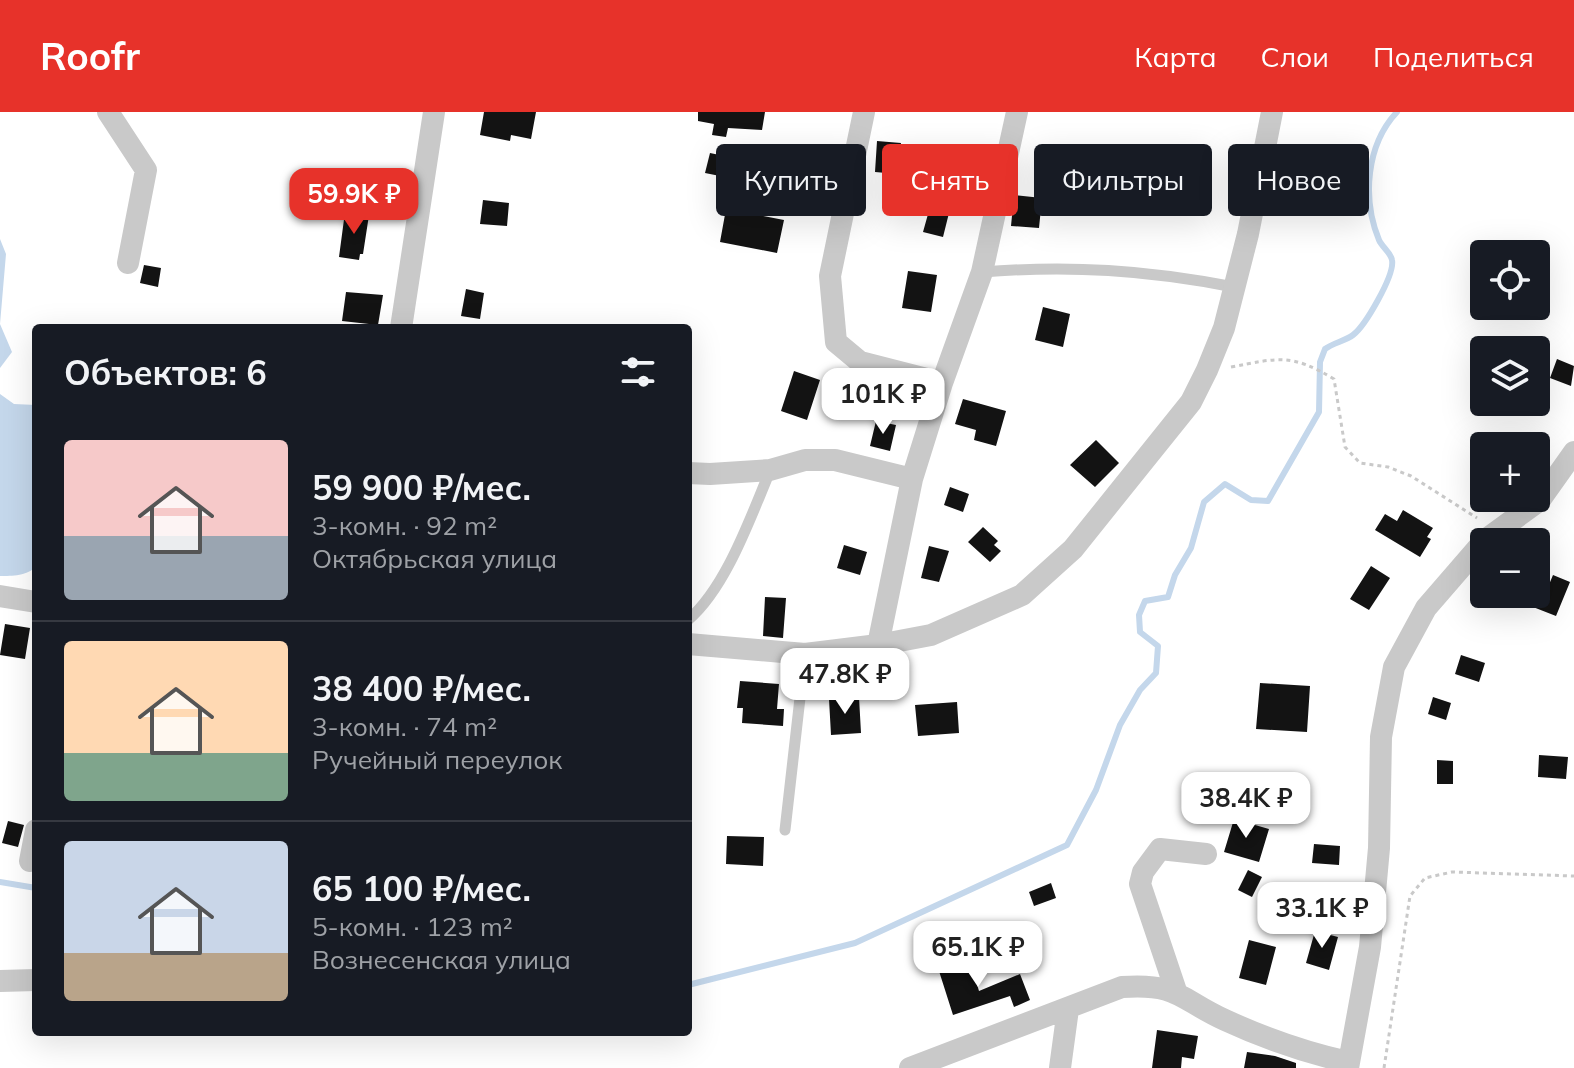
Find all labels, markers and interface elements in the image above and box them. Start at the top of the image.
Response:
text: Roofr [40,32,140,80]
text: Карта [1134,39,1217,74]
text: Слои [1261,39,1329,74]
text: Поделиться [1373,39,1534,74]
chip: Купить [716,144,866,216]
chip: Снять [882,144,1018,216]
chip: Фильтры [1034,144,1212,216]
chip: Новое [1228,144,1369,216]
pin: 59.9K ₽ [280,168,428,236]
text: 59.9K ₽ [307,177,401,210]
map controls [1470,240,1550,608]
button: locate [1470,240,1550,320]
button: layers [1470,336,1550,416]
icon: filters [616,350,660,394]
text: Объектов: 6 [64,351,267,394]
pin: 101K ₽ [818,368,948,436]
text: 101K ₽ [840,377,926,410]
button: + [1470,432,1550,512]
text: 59 900 ₽/мес. [312,466,531,509]
icon: home [128,472,224,568]
text: 3-комн. · 92 m² [312,509,497,542]
button: − [1470,528,1550,608]
text: Октябрьская улица [312,542,557,575]
pin: 47.8K ₽ [771,648,919,716]
text: 47.8K ₽ [798,657,892,690]
text: 38 400 ₽/мес. [312,667,531,710]
icon: home [128,673,224,769]
text: 3-комн. · 74 m² [312,710,497,743]
text: Ручейный переулок [312,743,562,776]
pin: 38.4K ₽ [1172,772,1320,840]
text: 38.4K ₽ [1199,781,1293,814]
text: 65 100 ₽/мес. [312,867,531,910]
icon: home [128,873,224,969]
pin: 33.1K ₽ [1248,882,1396,950]
text: 33.1K ₽ [1275,891,1369,924]
text: 5-комн. · 123 m² [312,910,513,943]
pin: 65.1K ₽ [904,921,1052,989]
text: 65.1K ₽ [931,930,1025,963]
text: Вознесенская улица [312,943,571,976]

